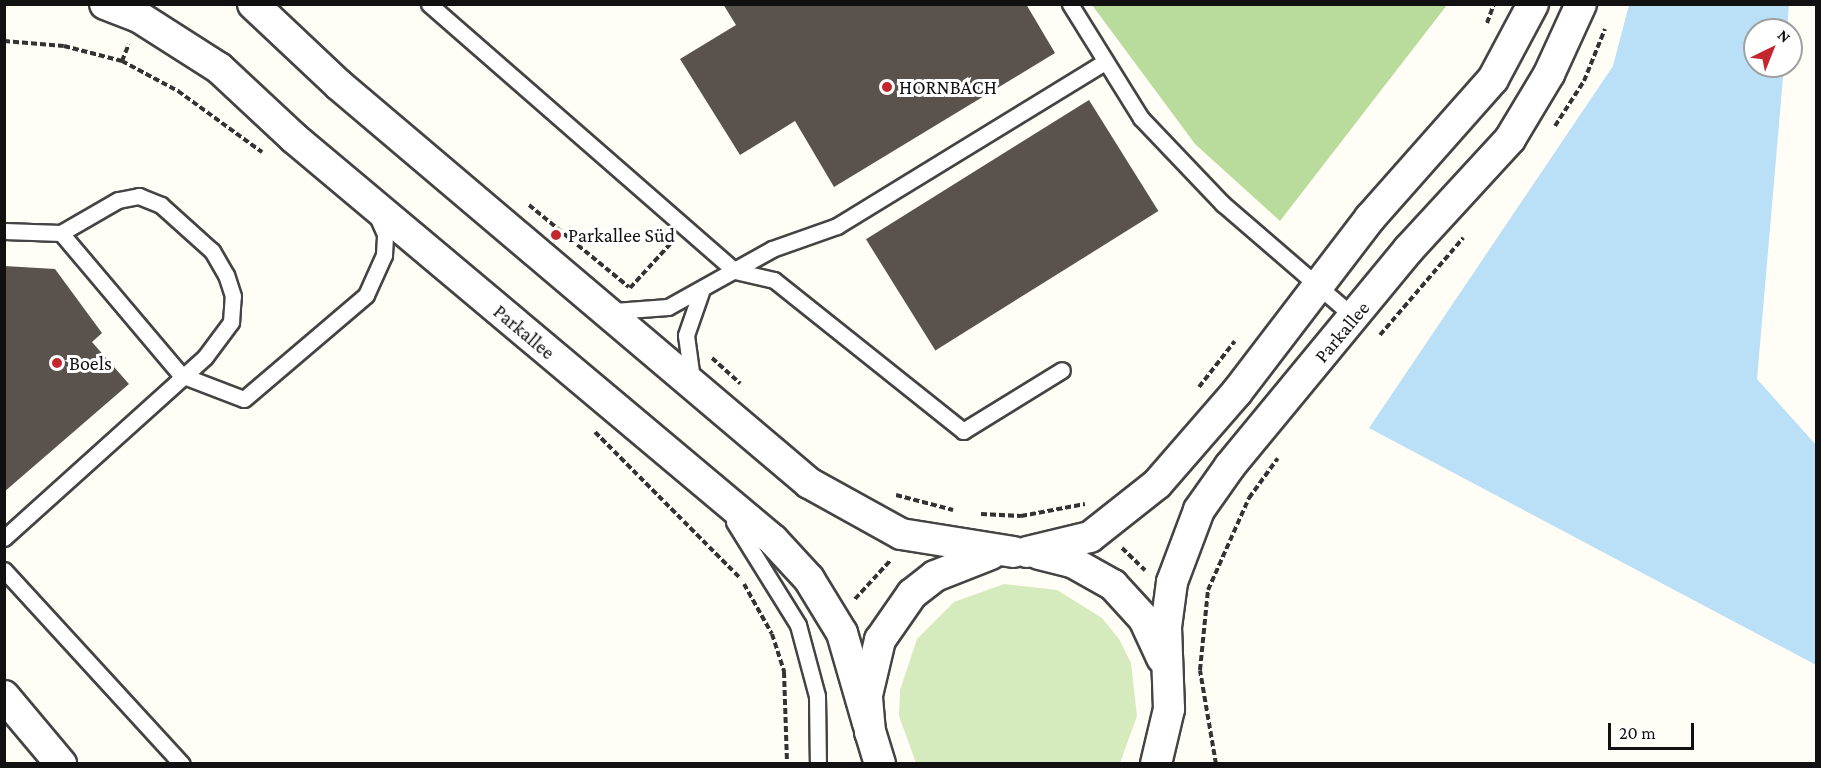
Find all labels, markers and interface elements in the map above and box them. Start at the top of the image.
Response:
north arrow [1743,18,1803,78]
text: N [1774,26,1794,46]
place label: HORNBACH [899,75,997,99]
marker: HORNBACH [880,80,894,94]
place label: Parkallee Süd [568,223,675,247]
marker: Parkallee Süd [549,228,563,242]
street label: Parkallee [1309,296,1375,368]
street label: Parkallee [488,299,560,365]
place label: Boels [69,351,112,375]
marker: Boels [50,356,64,370]
scale bar [1611,711,1696,749]
text: 20 m [1619,723,1656,743]

